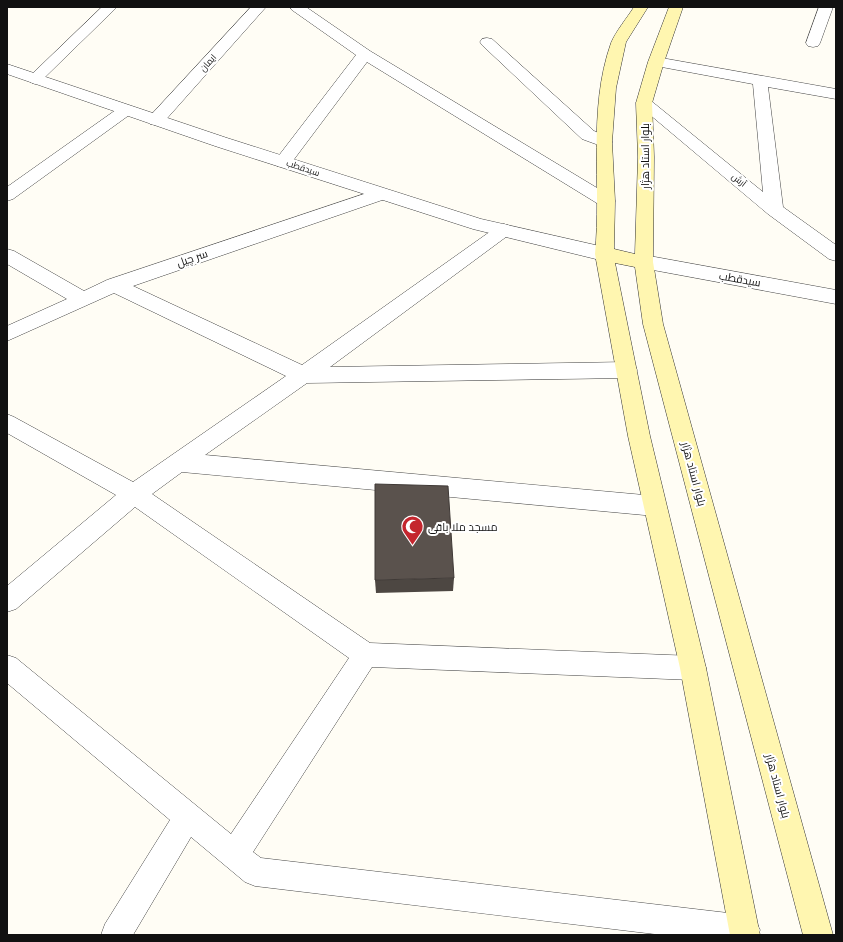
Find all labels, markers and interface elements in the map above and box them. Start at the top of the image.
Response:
street label: ایمان [196,51,219,74]
street label: بلوار استاد هژار [637,123,652,190]
street label: سیدقطب [285,156,322,179]
street label: آرش [729,170,750,190]
street label: سر چیل [174,245,209,270]
street label: سیدقطب [718,267,762,290]
street label: بلوار استاد هژار [678,439,710,508]
mosque icon: مسجد ملا باقی [400,514,426,547]
place label: مسجد ملا باقی [428,519,498,534]
street label: بلوار استاد هژار [762,751,794,820]

